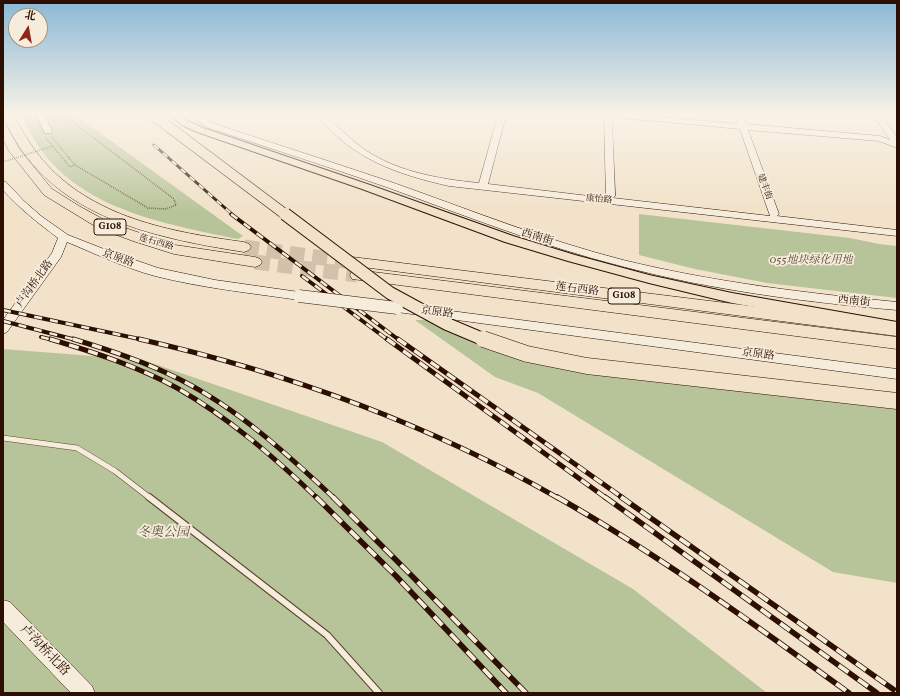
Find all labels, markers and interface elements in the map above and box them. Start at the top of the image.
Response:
north arrow [8,8,48,48]
text: 北 [23,8,37,25]
street label: 建丰街 [754,172,774,202]
street label: 康怡路 [585,193,613,207]
road number: G108 [94,219,126,235]
street label: 西南街 [519,227,555,249]
street label: 莲石西路 [137,233,175,253]
street label: 京原路 [100,247,136,271]
park label: 055地块绿化用地 [769,254,853,268]
street label: 卢沟桥北路 [13,258,57,310]
street label: 莲石西路 [554,281,600,299]
road number: G108 [608,288,640,304]
street label: 西南街 [837,294,871,310]
street label: 京原路 [420,304,454,322]
street label: 京原路 [741,346,775,364]
park label: 冬奥公园 [137,526,189,542]
street label: 卢沟桥北路 [16,622,72,680]

